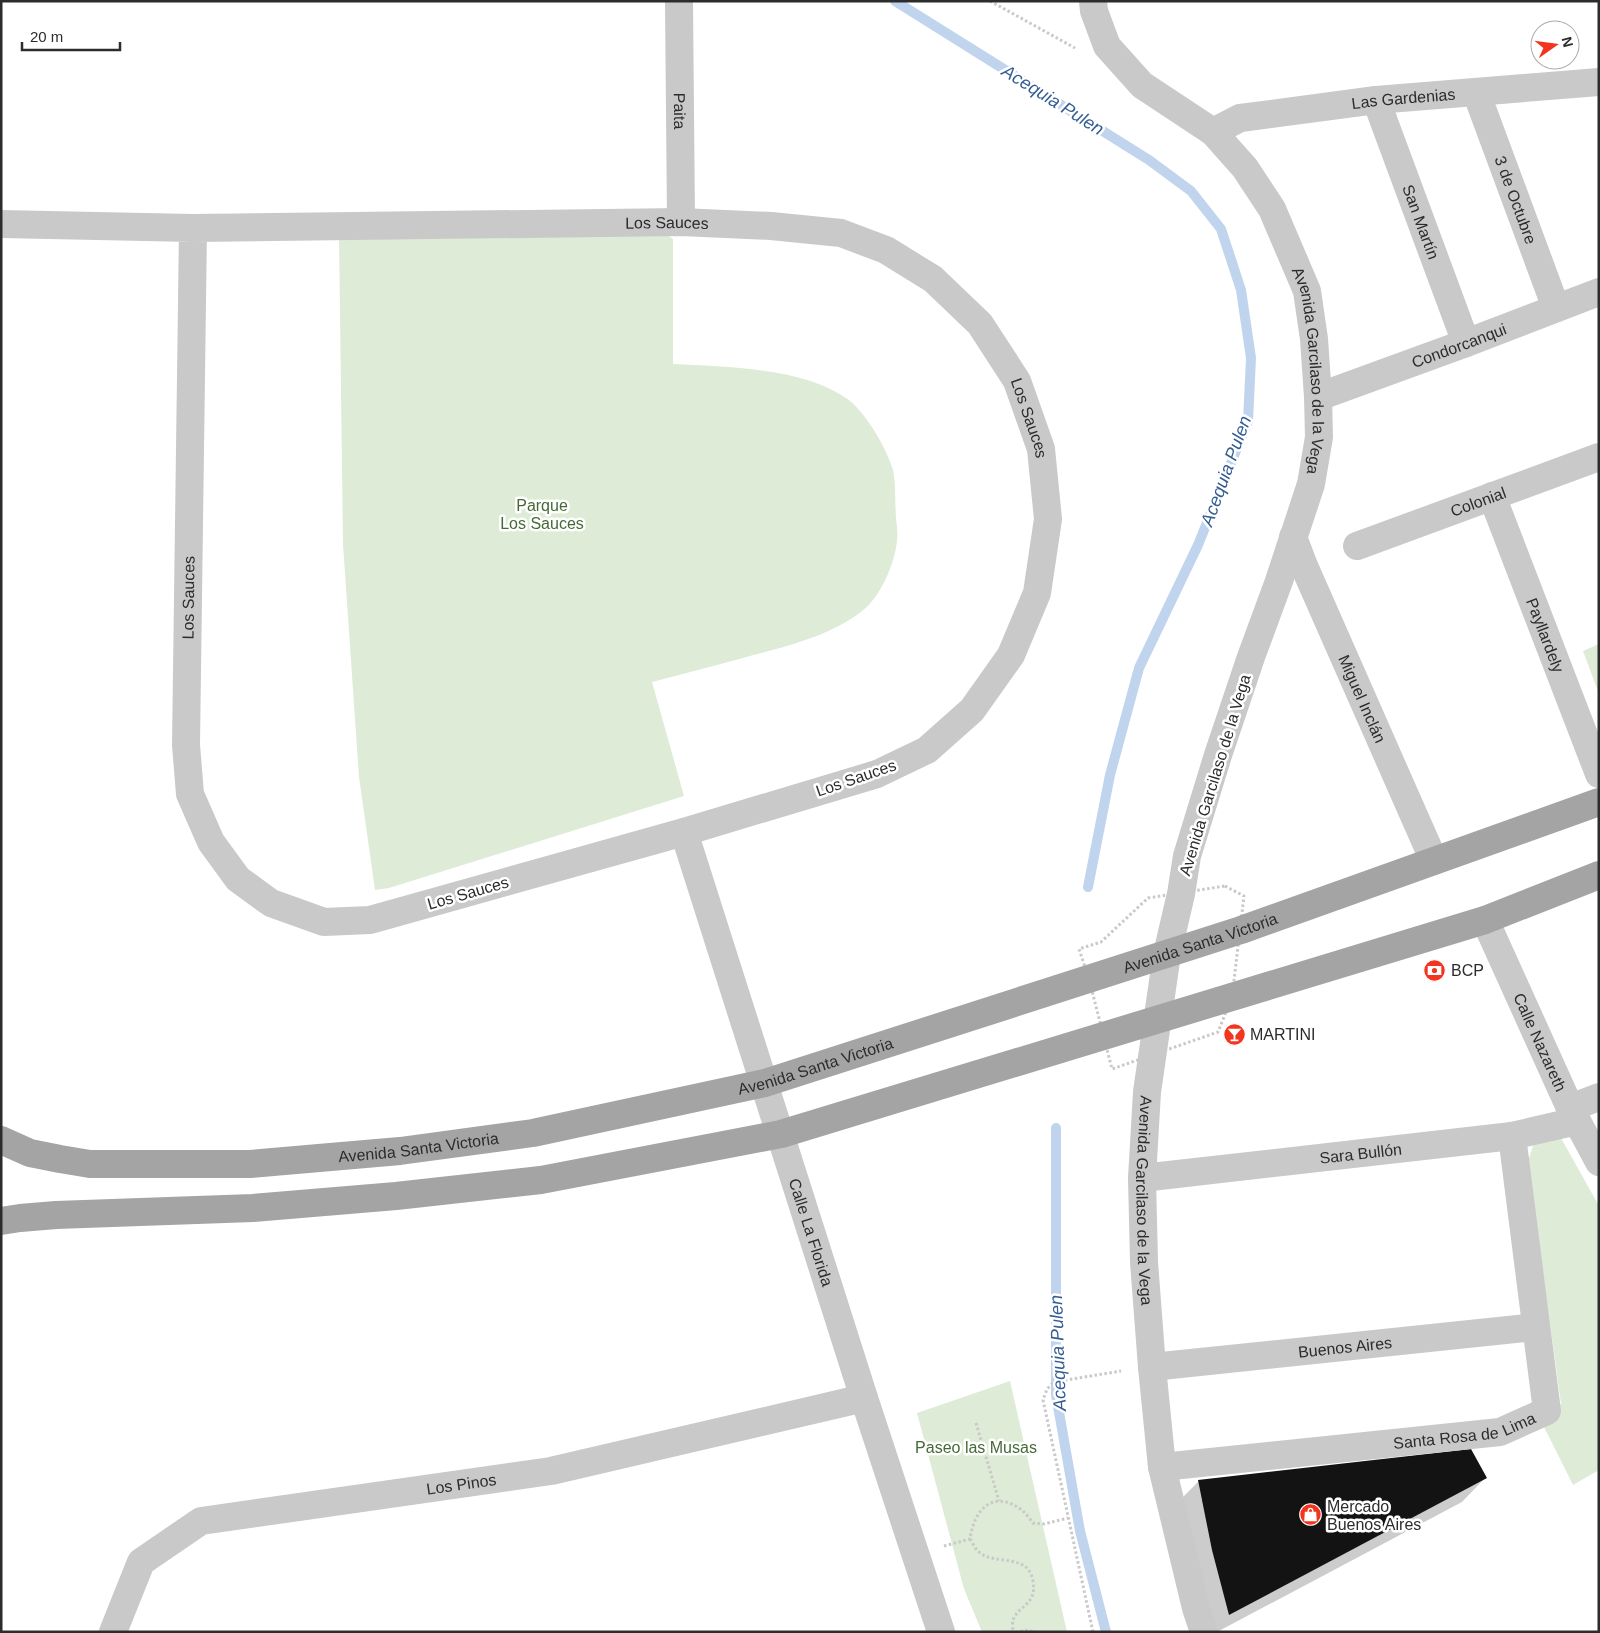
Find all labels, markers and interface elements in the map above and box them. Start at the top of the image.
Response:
scale bar [22,20,120,52]
north arrow [1530,20,1580,70]
text: 20 m [30,28,63,45]
text: N [1559,35,1577,49]
water label: Acequia Pulen [998,60,1108,139]
street label: Las Gardenias [1350,85,1456,112]
street label: Paita [671,93,689,129]
street label: 3 de Octubre [1492,153,1540,246]
street label: San Martín [1400,182,1443,262]
street label: Los Sauces [625,213,709,232]
street label: Avenida Garcilaso de la Vega [1289,264,1328,476]
street label: Condorcanqui [1409,320,1509,371]
street label: Los Sauces [1008,376,1050,459]
water label: Acequia Pulen [1196,413,1255,530]
street label: Colonial [1448,484,1508,519]
park label: Parque Los Sauces [500,497,584,532]
street label: Los Sauces [179,556,197,640]
street label: Payllardely [1524,595,1568,675]
street label: Miguel Inclán [1336,652,1389,745]
street label: Avenida Garcilaso de la Vega [1176,672,1254,878]
street label: Los Sauces [814,756,898,800]
street label: Los Sauces [425,873,511,913]
street label: Avenida Santa Victoria [1121,909,1280,976]
bank icon: BCP [1423,958,1447,982]
place label: BCP [1451,962,1484,979]
street label: Calle Nazareth [1511,990,1570,1094]
bar icon: MARTINI [1222,1022,1246,1046]
place label: MARTINI [1250,1026,1315,1043]
street label: Avenida Santa Victoria [736,1034,895,1097]
street label: Avenida Garcilaso de la Vega [1133,1095,1156,1306]
street label: Avenida Santa Victoria [337,1129,500,1165]
street label: Sara Bullón [1319,1140,1403,1166]
street label: Calle La Florida [786,1176,836,1288]
water label: Acequia Pulen [1046,1295,1070,1412]
street label: Buenos Aires [1297,1334,1393,1360]
street label: Santa Rosa de Lima [1392,1409,1538,1452]
park label: Paseo las Musas [915,1439,1037,1456]
street label: Los Pinos [425,1470,497,1497]
place label: Mercado Buenos Aires [1327,1498,1421,1533]
shop icon: Mercado Buenos Aires [1299,1503,1323,1527]

